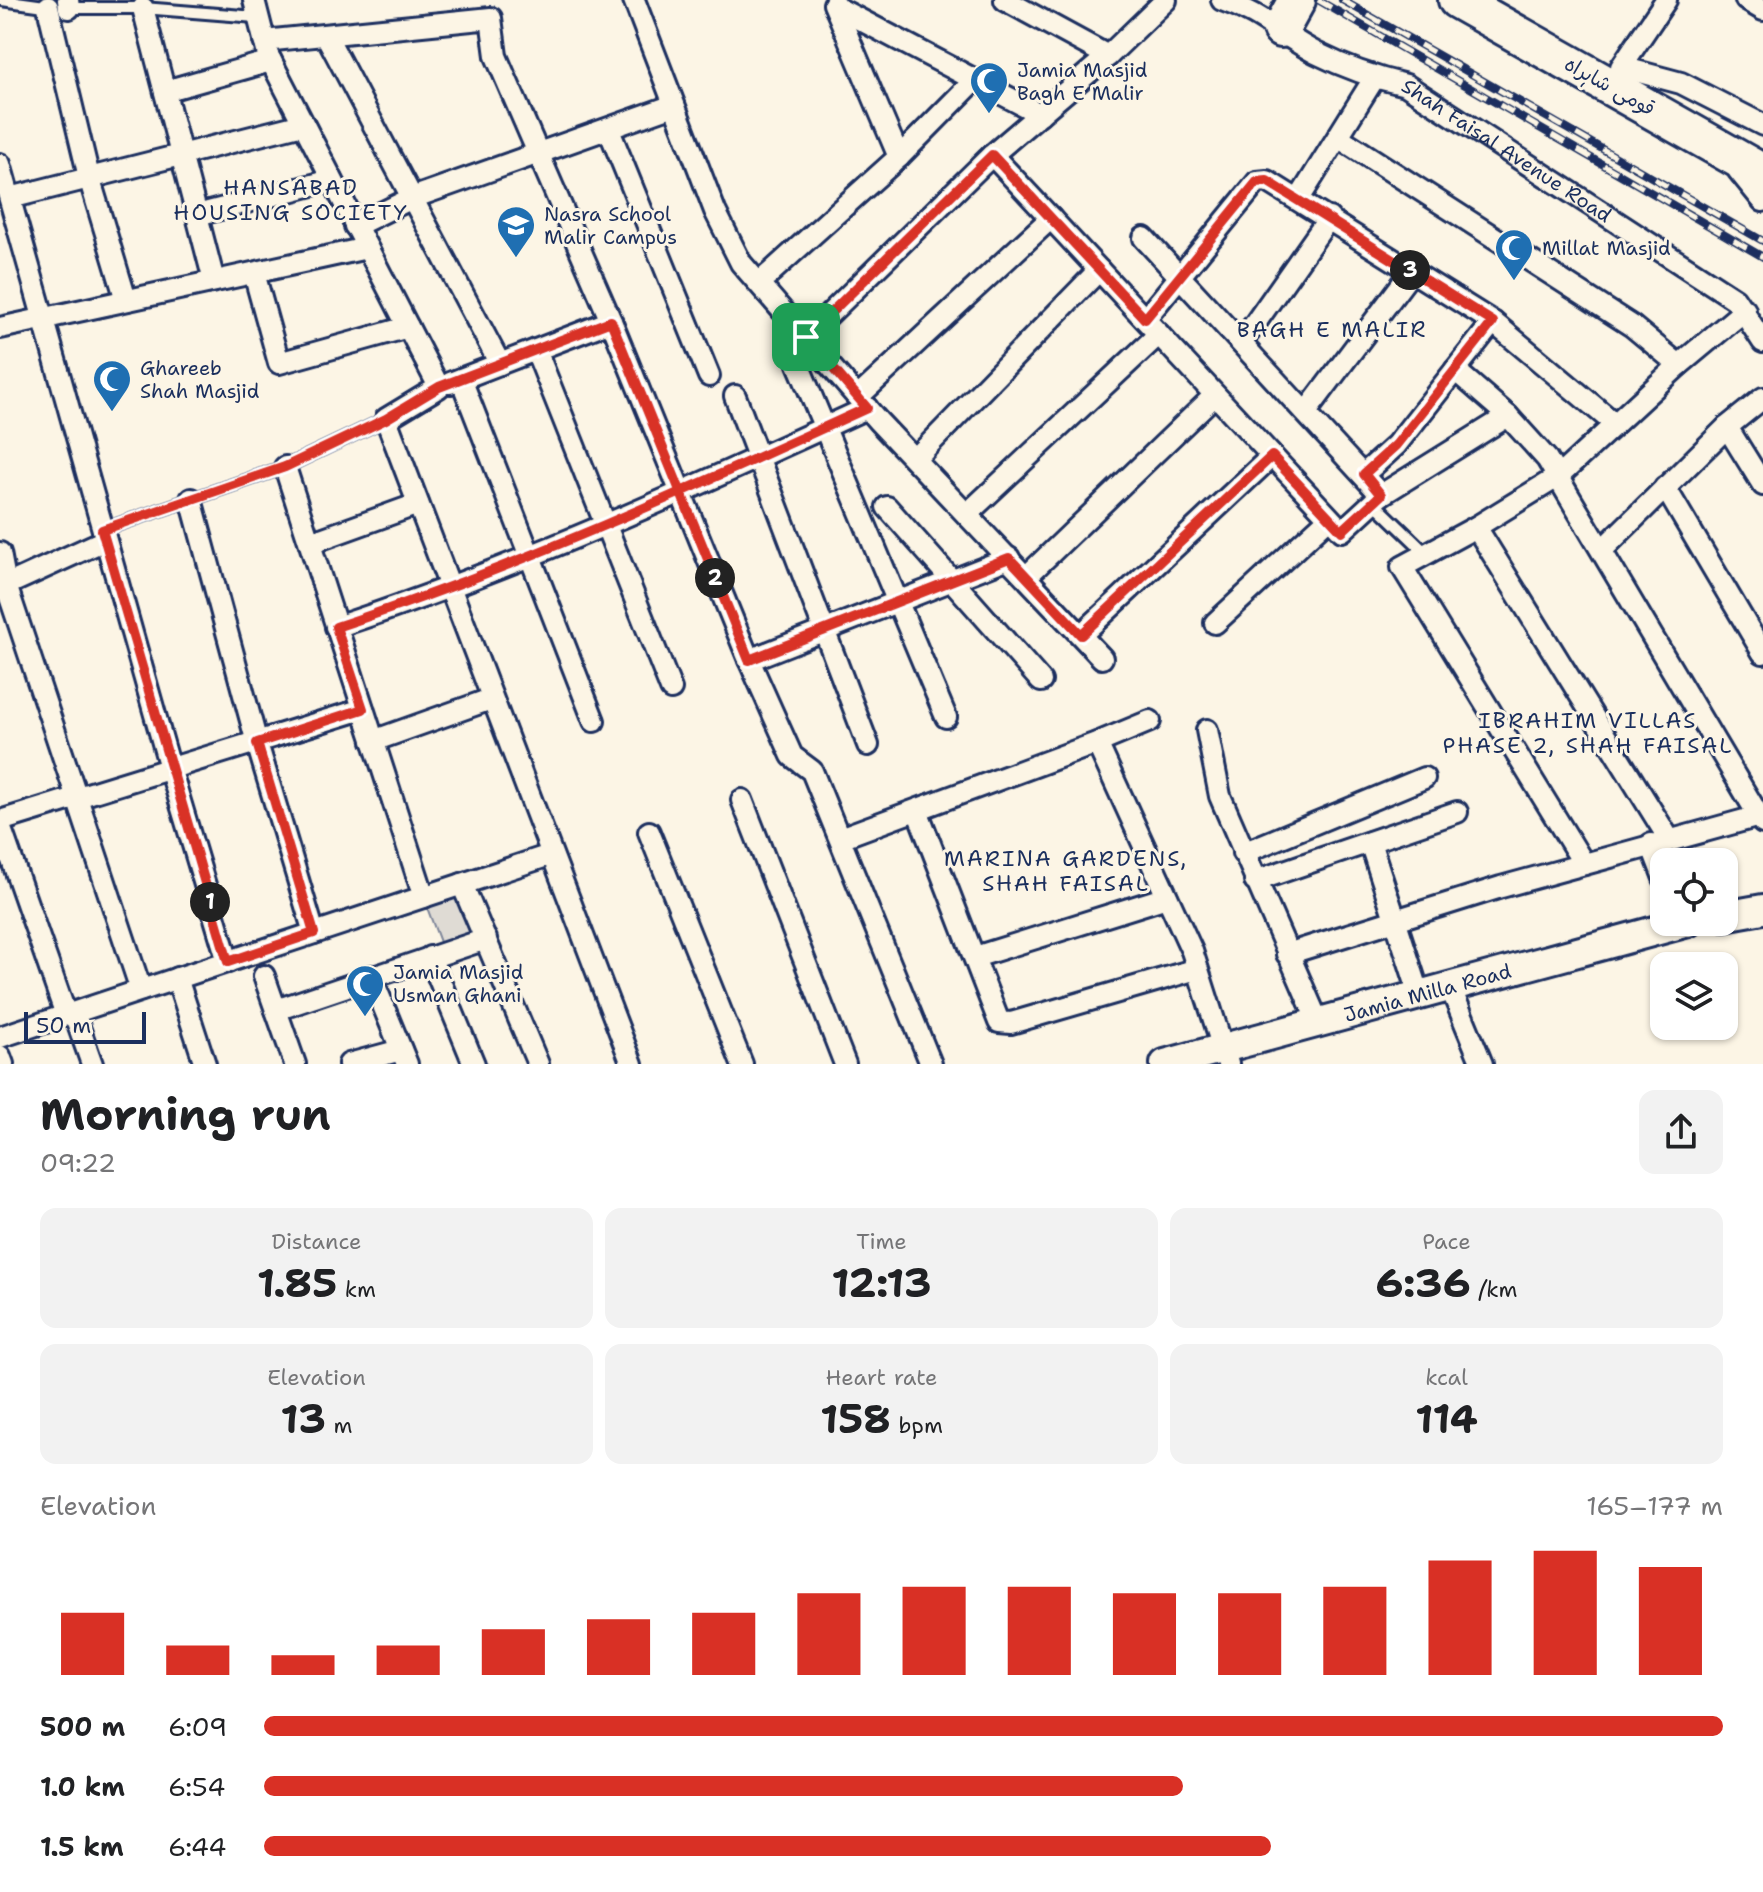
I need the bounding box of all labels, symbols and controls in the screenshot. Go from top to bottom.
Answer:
street label: قومی شاہراہ [1559,50,1660,123]
place label: Jamia Masjid Bagh E Malir [1017,57,1148,106]
mosque icon: Jamia Masjid Bagh E Malir [968,60,1010,115]
street label: Shah Faisal Avenue Road [1397,73,1617,228]
district label: HANSABAD HOUSING SOCIETY [173,173,409,227]
place label: Nasra School Malir Campus [544,201,677,250]
school or university icon: Nasra School Malir Campus [495,204,537,259]
mosque icon: Millat Masjid [1493,227,1535,282]
place label: Millat Masjid [1542,235,1671,261]
pin: 3 [1390,250,1430,290]
text: 3 [1402,255,1418,284]
pin [772,303,840,371]
icon: arrive [784,315,828,359]
district label: BAGH E MALIR [1237,315,1427,344]
place label: Ghareeb Shah Masjid [140,355,260,404]
mosque icon: Ghareeb Shah Masjid [91,358,133,413]
pin: 2 [695,558,735,598]
text: 2 [707,563,723,592]
district label: IBRAHIM VILLAS PHASE 2, SHAH FAISAL [1443,706,1733,760]
district label: MARINA GARDENS, SHAH FAISAL [944,844,1188,898]
map controls [1650,848,1738,1040]
button: locate [1650,848,1738,936]
pin: 1 [190,882,230,922]
text: 1 [205,887,215,916]
button: layers [1650,952,1738,1040]
street label: Jamia Milla Road [1341,958,1514,1028]
place label: Jamia Masjid Usman Ghani [393,959,524,1008]
mosque icon: Jamia Masjid Usman Ghani [344,963,386,1018]
scale bar [24,1008,146,1044]
text: 50 m [36,1011,91,1040]
text: Morning run [40,1085,331,1144]
button: share [1639,1090,1723,1174]
text: 09:22 [40,1145,116,1180]
text: Distance [271,1227,362,1256]
text: Time [856,1227,907,1256]
text: Pace [1422,1227,1471,1256]
text: 1.85 [257,1256,337,1310]
text: 12:13 [831,1256,932,1310]
text: 6:36 [1376,1256,1471,1310]
text: km [337,1275,376,1304]
text: /km [1471,1275,1517,1304]
text: Elevation [267,1363,366,1392]
text: Heart rate [825,1363,938,1392]
text: kcal [1425,1363,1468,1392]
text: 13 [281,1392,326,1446]
text: 158 [820,1392,891,1446]
text: 114 [1415,1392,1478,1446]
text: m [326,1411,352,1440]
text: bpm [891,1411,943,1440]
text: Elevation [40,1488,156,1523]
text: 165–177 m [1586,1488,1723,1523]
text: 500 m [40,1709,125,1744]
text: 6:09 [168,1709,227,1744]
text: 1.0 km [40,1769,125,1804]
text: 6:54 [168,1769,225,1804]
text: 1.5 km [40,1829,124,1864]
text: 6:44 [168,1829,227,1864]

